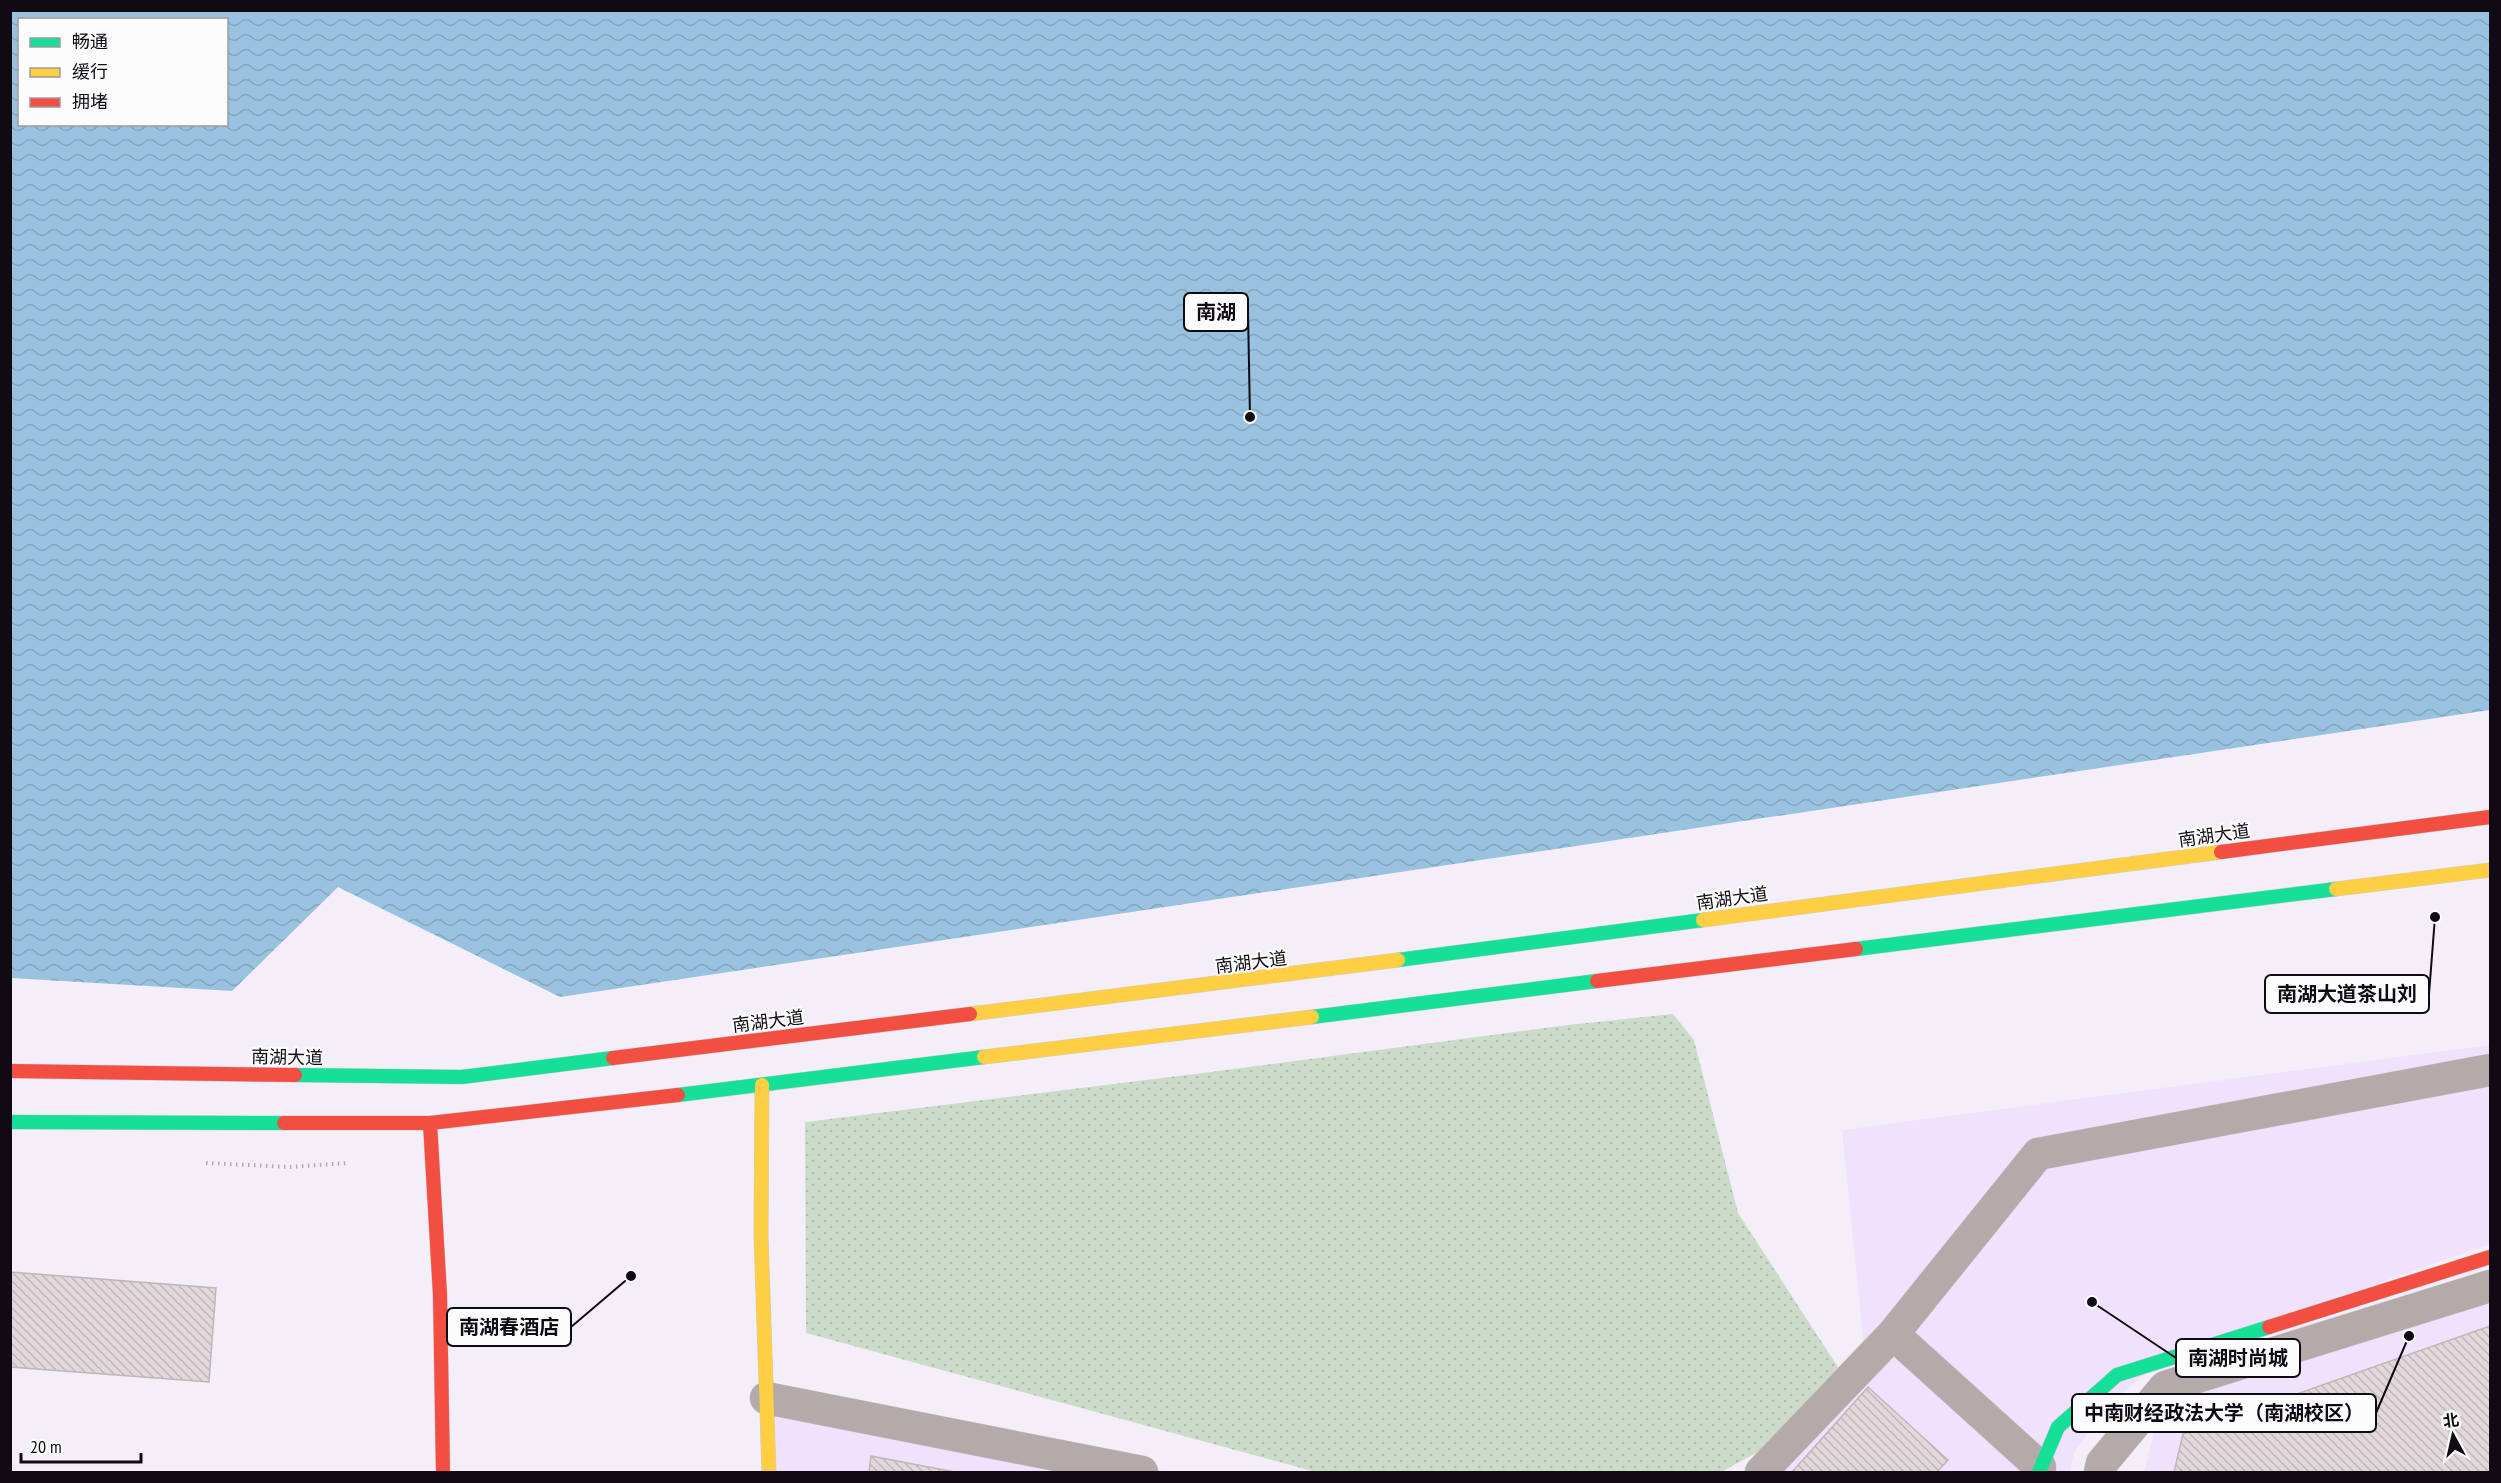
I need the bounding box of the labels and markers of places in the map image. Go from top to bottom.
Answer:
callout: 南湖 [1184,293,1248,331]
callout: 南湖大道茶山刘 [2265,975,2429,1013]
callout: 南湖春酒店 [447,1308,571,1346]
callout: 南湖时尚城 [2176,1339,2300,1377]
callout: 中南财经政法大学（南湖校区） [2072,1394,2376,1432]

